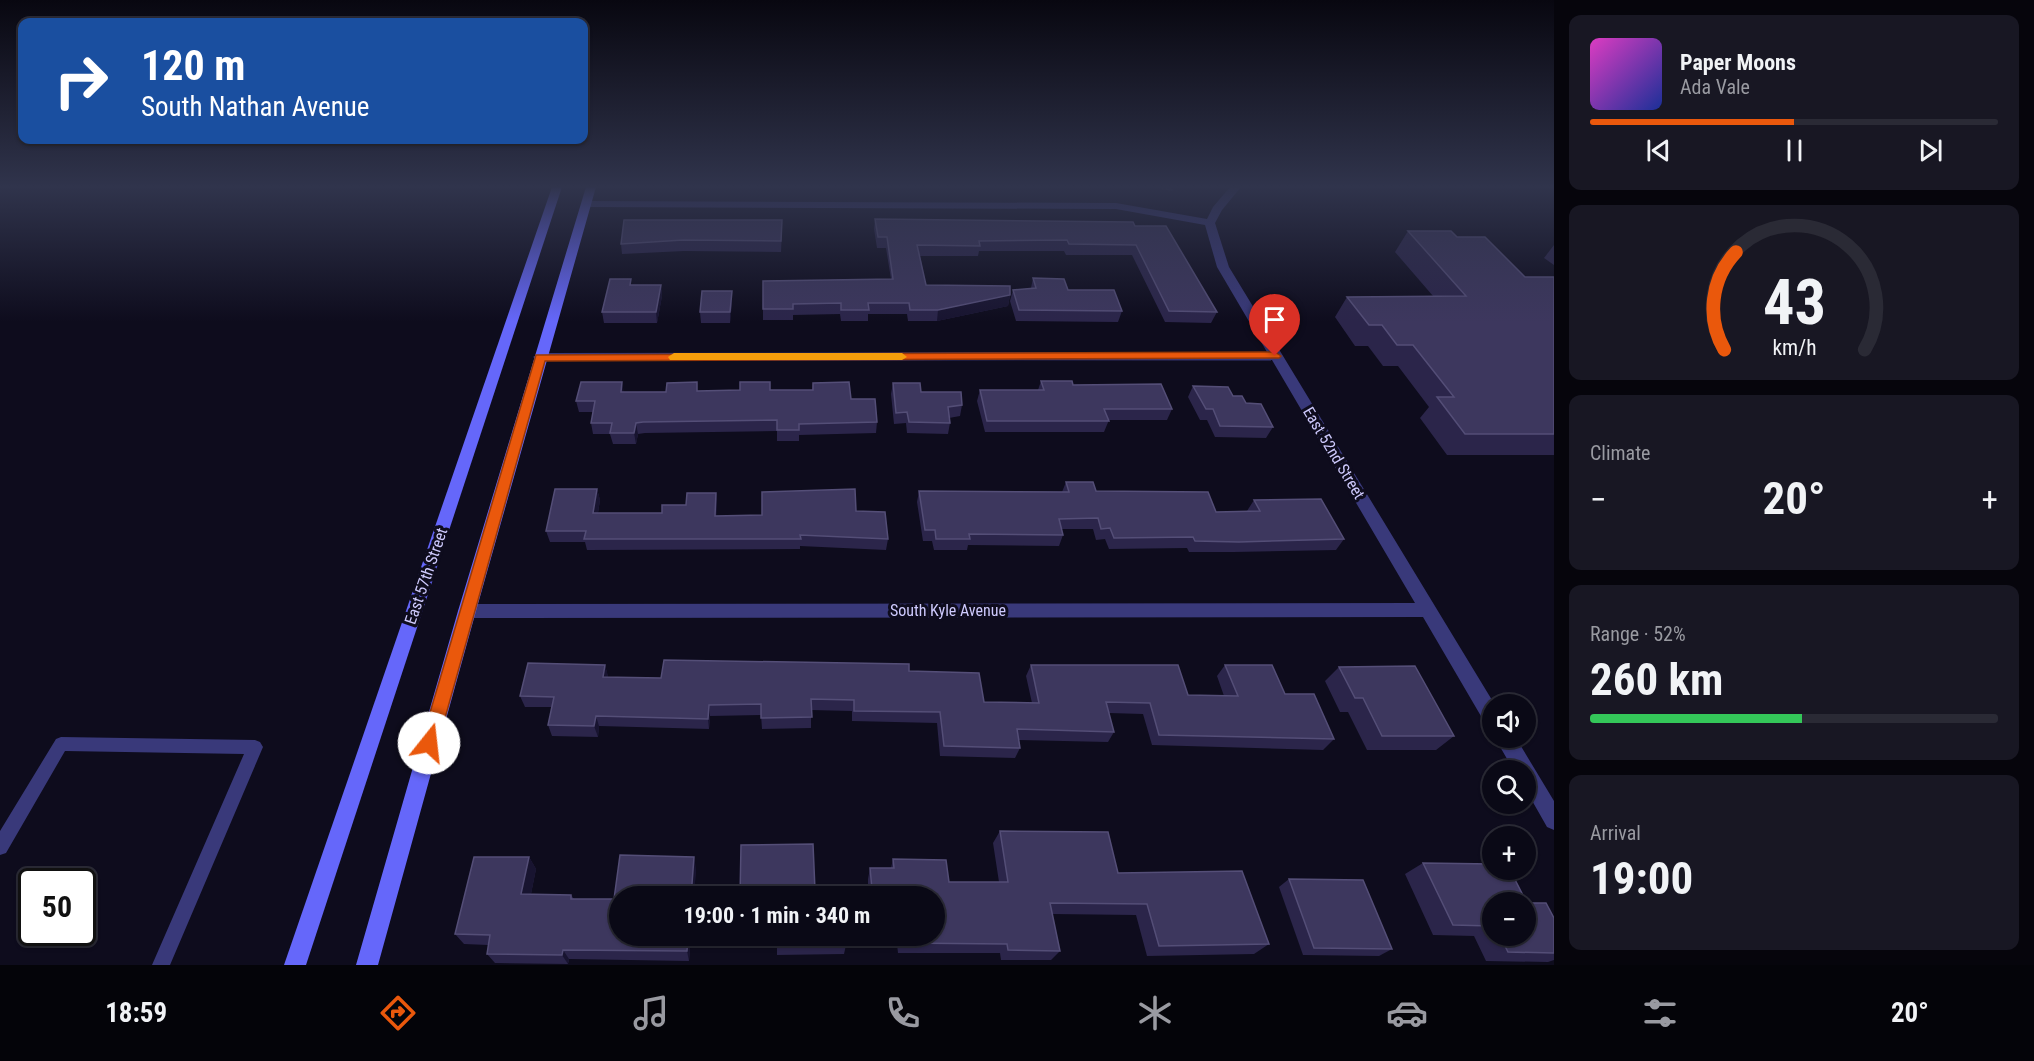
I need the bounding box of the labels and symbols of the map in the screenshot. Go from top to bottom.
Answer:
pin [1249,294,1300,356]
street label: East 52nd Street [1299,404,1369,503]
street label: East 57th Street [401,525,451,627]
street label: South Kyle Avenue [890,601,1006,620]
position arrow [397,711,461,775]
speed limit sign: 50 [18,868,96,946]

